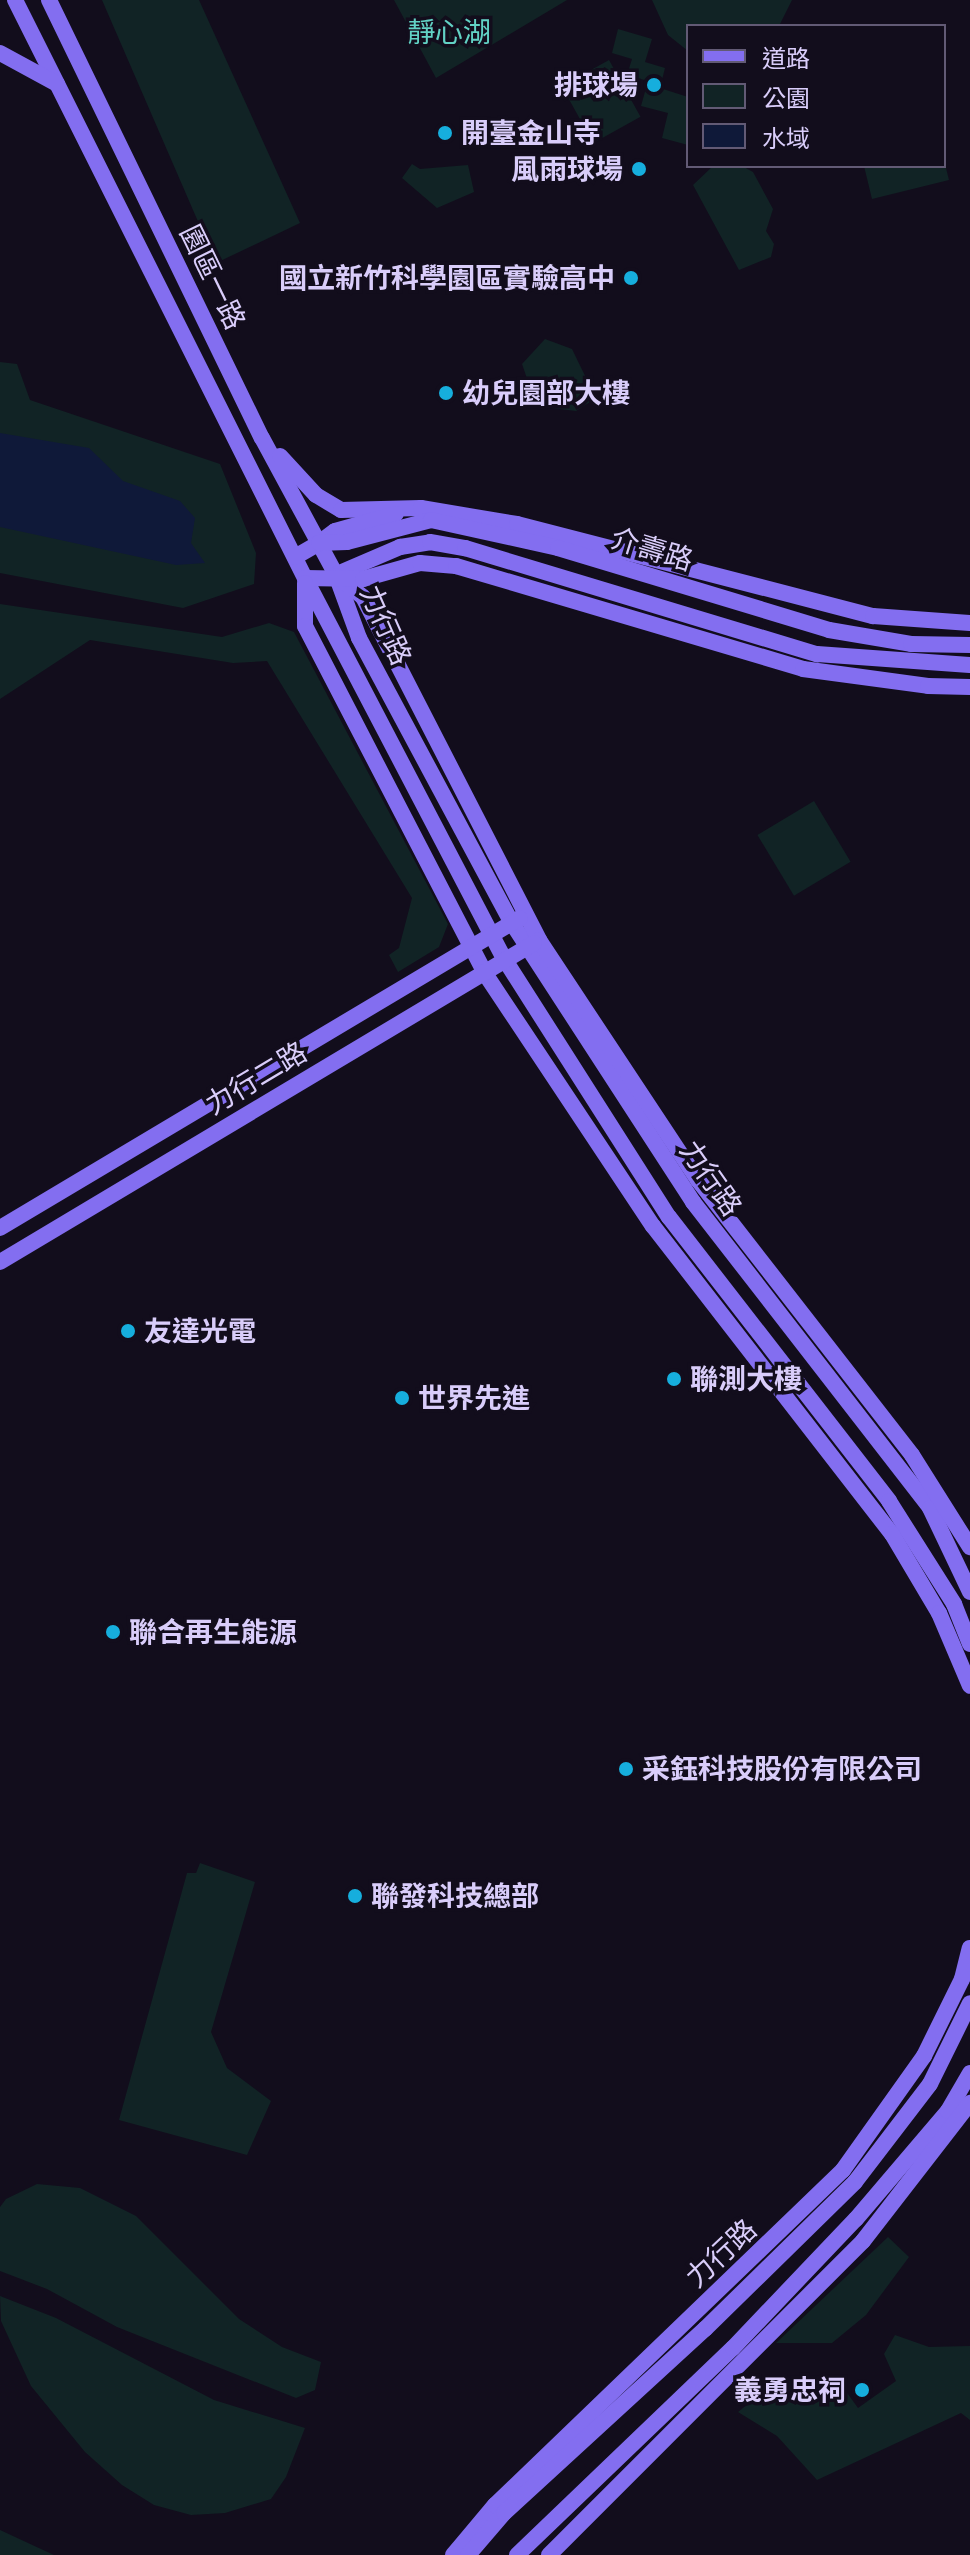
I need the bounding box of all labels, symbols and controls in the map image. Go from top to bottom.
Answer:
park label: 靜心湖 [407,15,491,49]
legend [686,24,946,168]
text: 道路 [762,42,810,74]
place label: 排球場 [554,68,638,102]
marker: 排球場 [645,76,663,94]
text: 公園 [762,82,810,114]
place label: 開臺金山寺 [461,116,601,150]
text: 水域 [762,122,810,154]
marker: 開臺金山寺 [436,124,454,142]
place label: 風雨球場 [511,152,623,186]
marker: 風雨球場 [630,160,648,178]
street label: 園區一路 [173,219,253,335]
place label: 國立新竹科學園區實驗高中 [279,261,615,295]
marker: 國立新竹科學園區實驗高中 [622,269,640,287]
place label: 幼兒園部大樓 [462,376,630,410]
marker: 幼兒園部大樓 [437,384,455,402]
street label: 介壽路 [607,521,697,577]
street label: 力行路 [354,580,418,670]
street label: 力行二路 [199,1035,313,1121]
street label: 力行路 [673,1134,749,1222]
place label: 友達光電 [144,1314,256,1348]
marker: 友達光電 [119,1322,137,1340]
place label: 聯測大樓 [690,1362,802,1396]
marker: 聯測大樓 [665,1370,683,1388]
place label: 世界先進 [418,1381,530,1415]
marker: 世界先進 [393,1389,411,1407]
place label: 聯合再生能源 [129,1615,297,1649]
marker: 聯合再生能源 [104,1623,122,1641]
place label: 采鈺科技股份有限公司 [642,1752,922,1786]
marker: 采鈺科技股份有限公司 [617,1760,635,1778]
place label: 聯發科技總部 [371,1879,539,1913]
marker: 聯發科技總部 [346,1887,364,1905]
street label: 力行路 [679,2212,763,2294]
place label: 義勇忠祠 [734,2373,846,2407]
marker: 義勇忠祠 [853,2381,871,2399]

